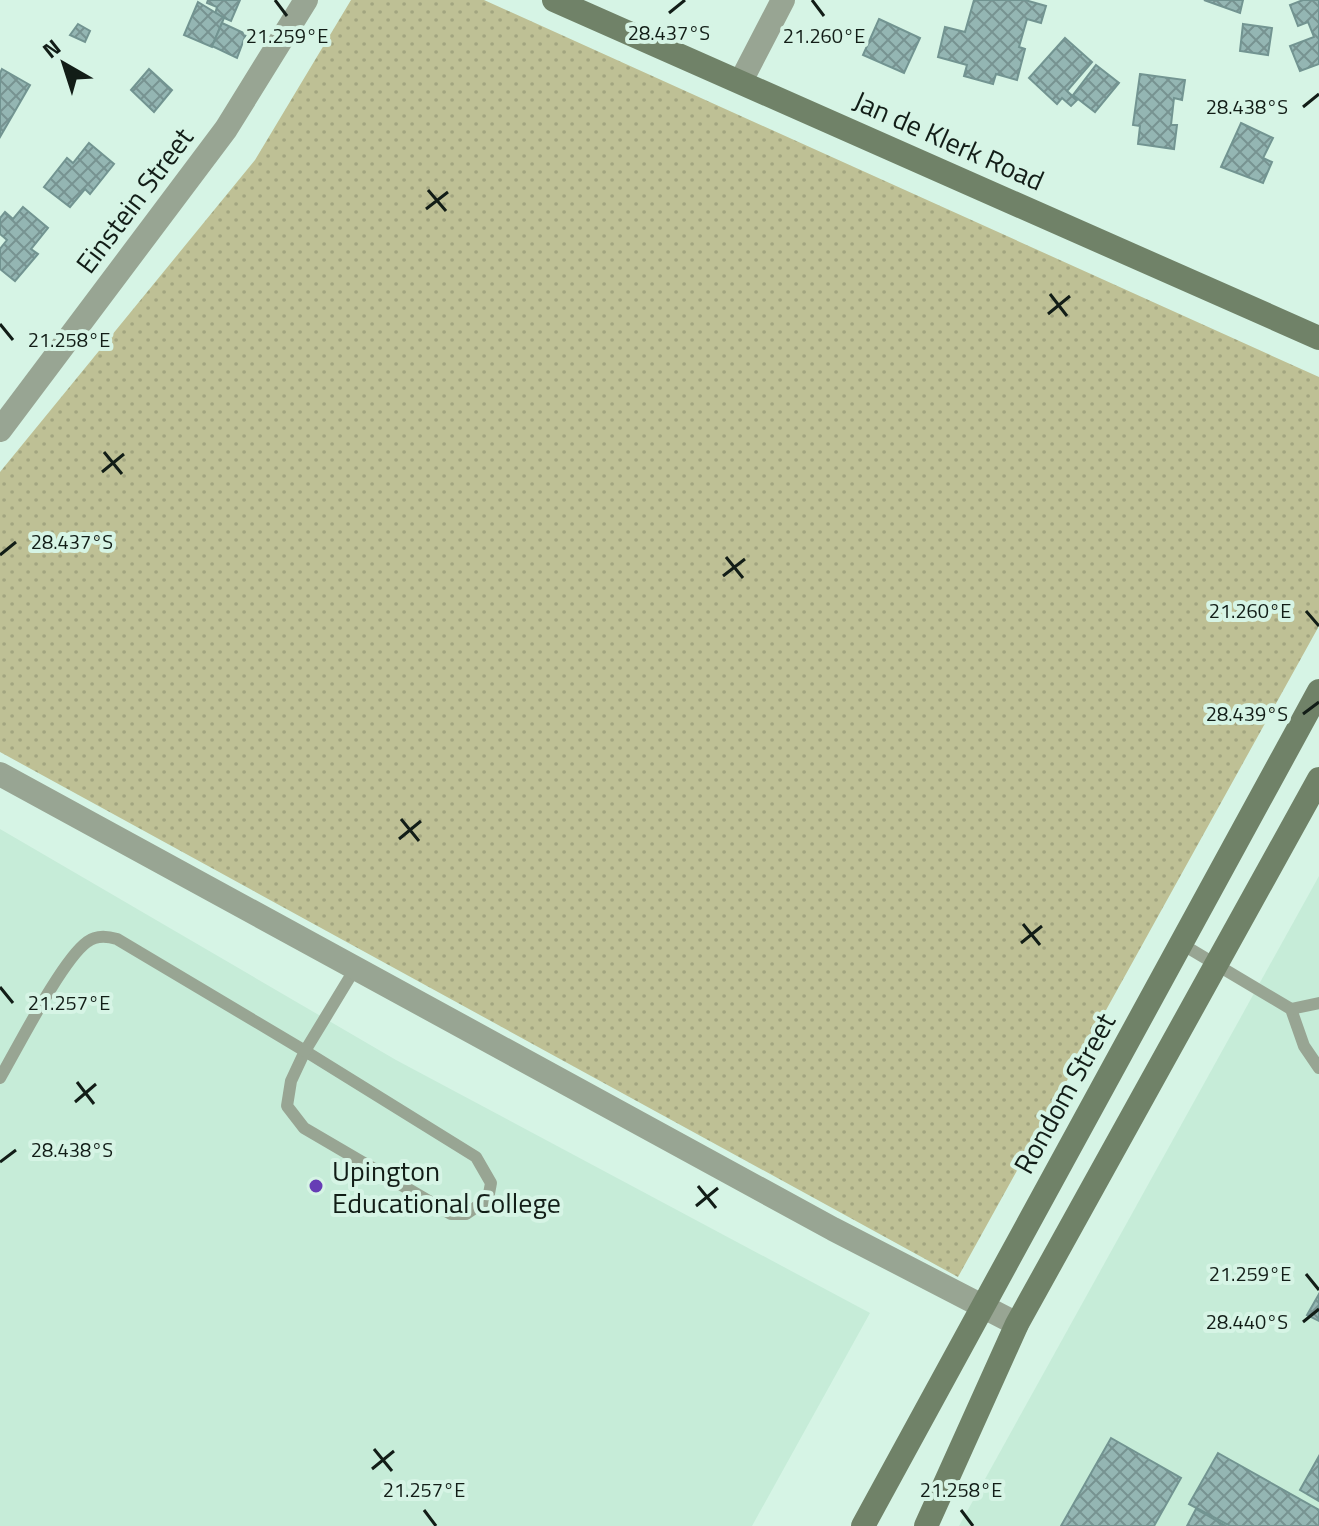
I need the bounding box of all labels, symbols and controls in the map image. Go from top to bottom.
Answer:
text: 28.437°S [628,17,710,48]
text: 21.259°E [246,20,328,51]
text: 21.260°E [783,20,865,51]
north arrow [24,24,104,104]
text: N [35,30,68,66]
street label: Jan de Klerk Road [847,79,1051,201]
text: 28.438°S [1206,91,1288,122]
street label: Einstein Street [65,118,203,282]
text: 21.258°E [28,324,110,355]
text: 28.437°S [31,526,113,557]
text: 21.260°E [1209,595,1291,626]
text: 28.439°S [1206,698,1288,729]
text: 21.257°E [28,987,110,1018]
street label: Rondom Street [1002,1005,1126,1181]
text: 28.438°S [31,1134,113,1165]
place label: Upington Educational College [332,1149,561,1224]
marker: Upington Educational College [307,1177,325,1195]
text: 21.259°E [1209,1258,1291,1289]
text: 28.440°S [1206,1306,1288,1337]
text: 21.257°E [383,1474,465,1505]
text: 21.258°E [920,1474,1002,1505]

